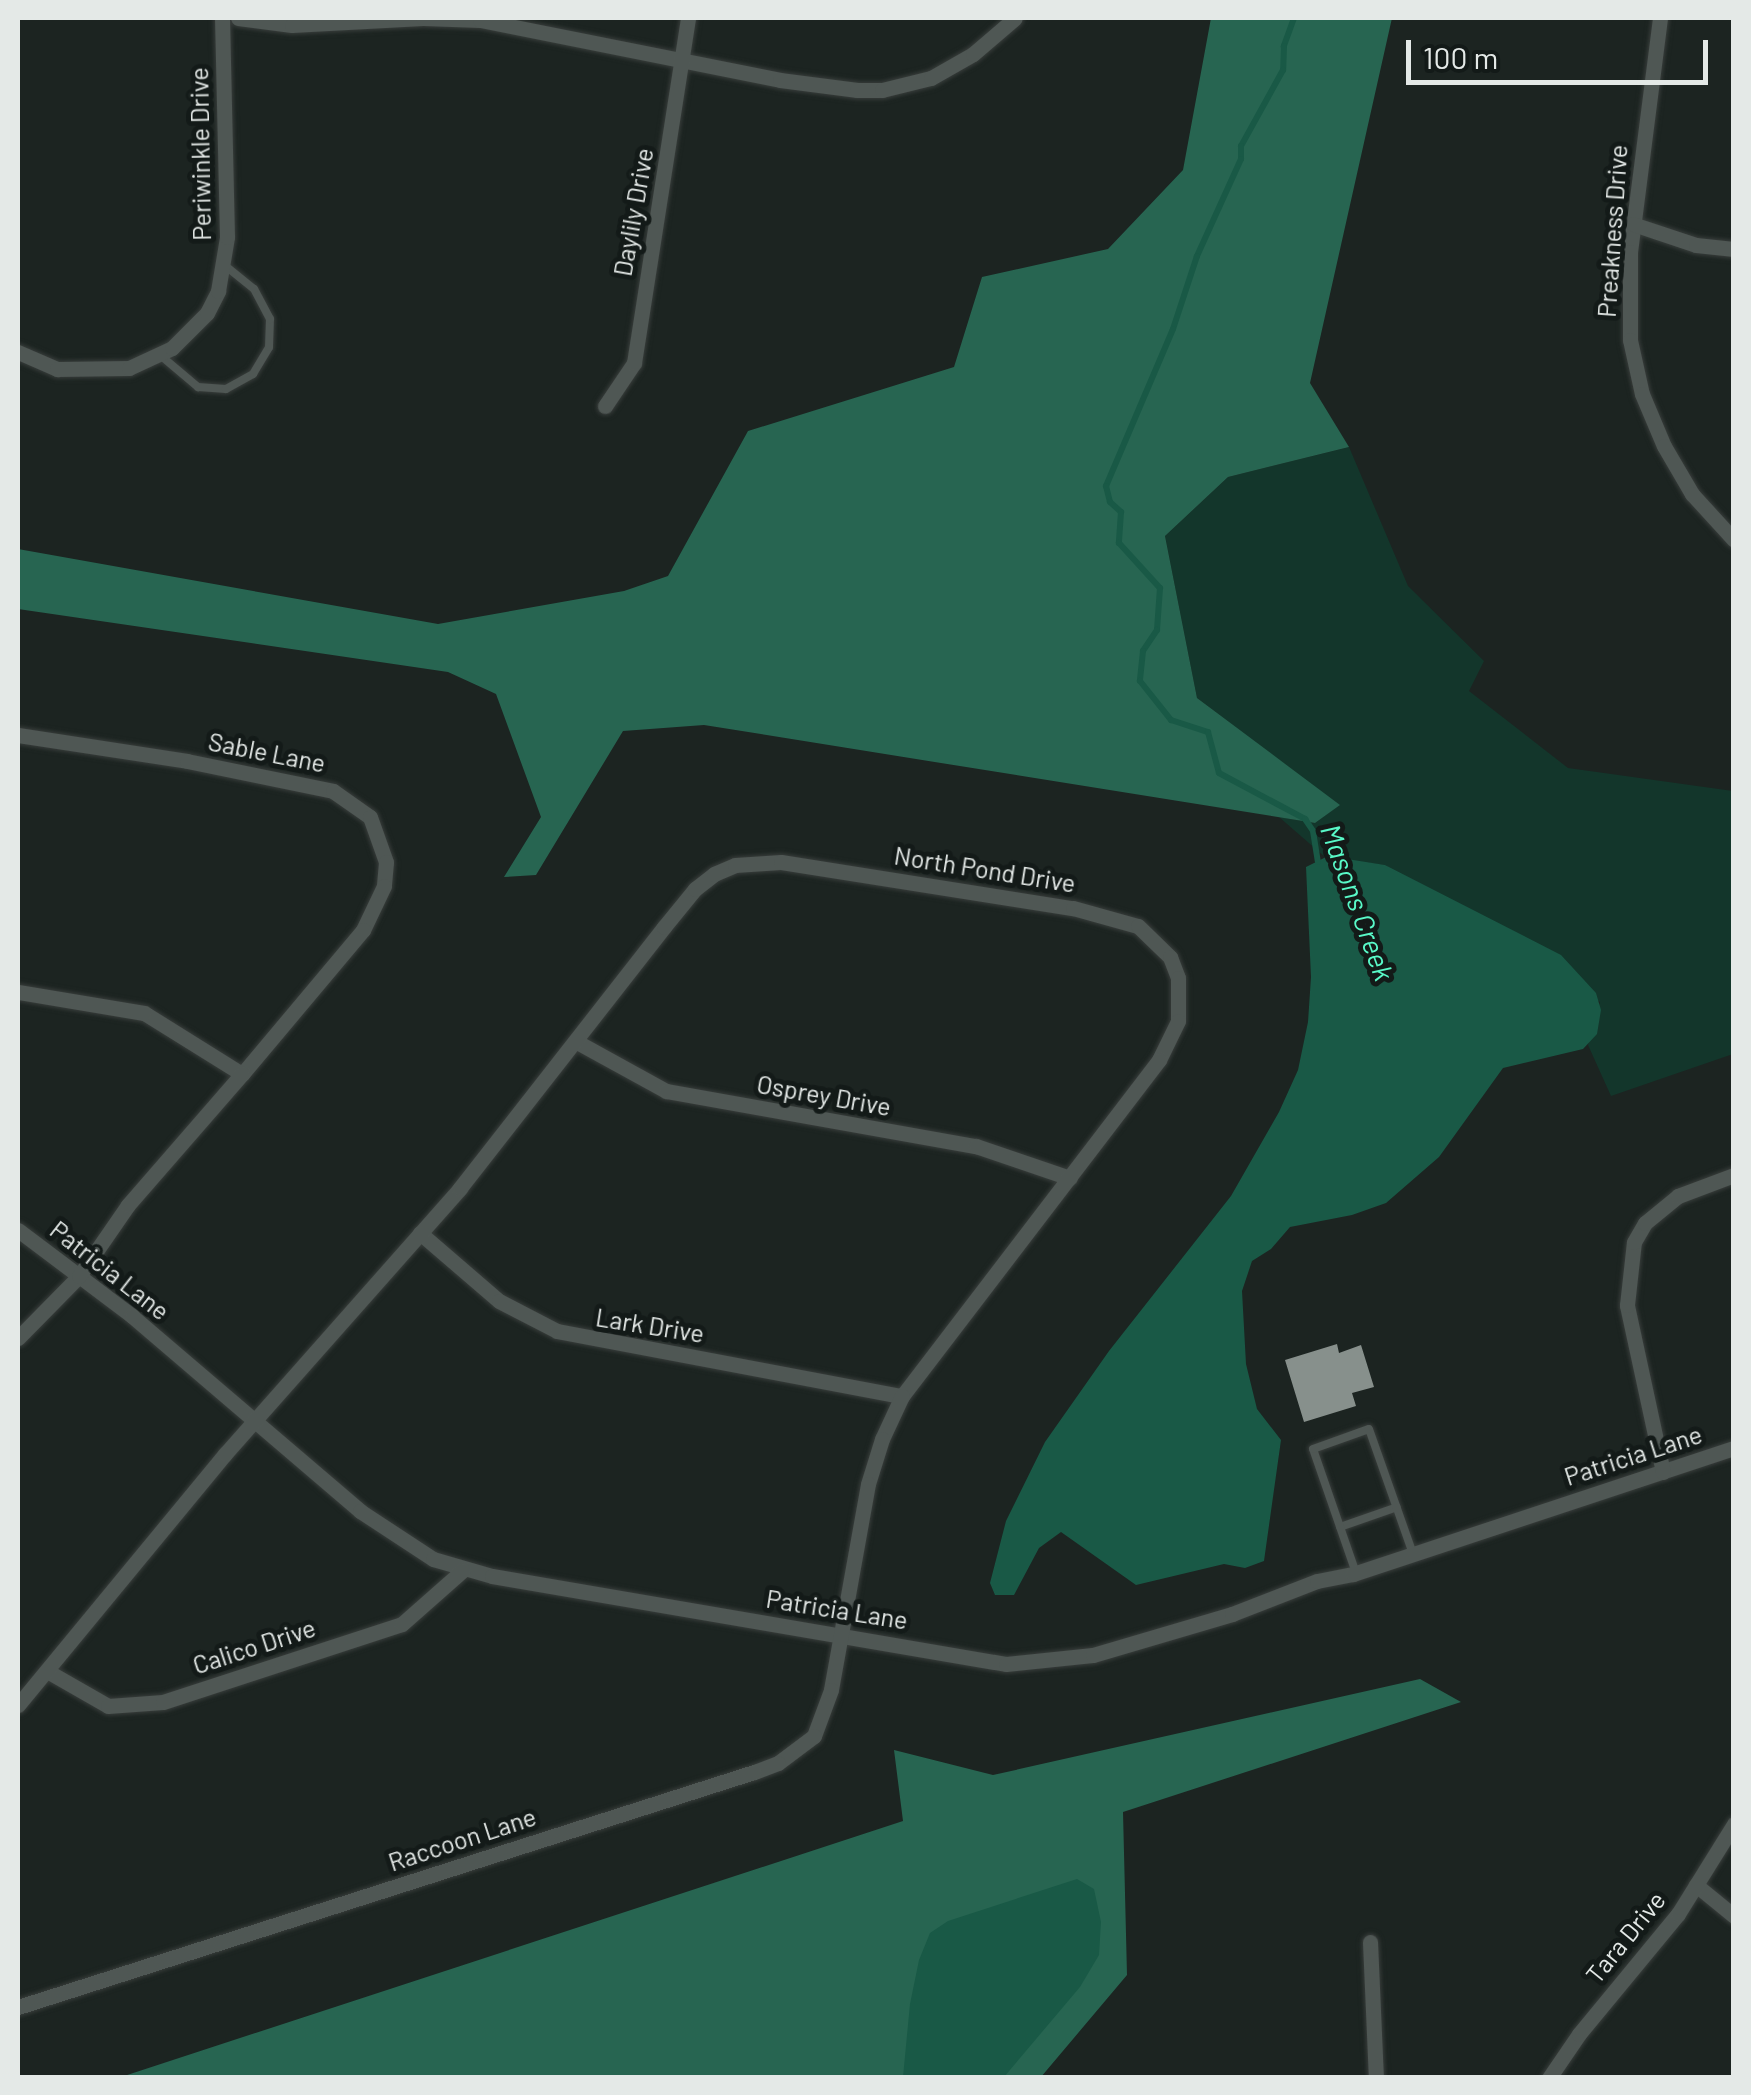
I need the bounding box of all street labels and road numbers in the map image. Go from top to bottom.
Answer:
street label: Periwinkle Drive [183,67,217,241]
street label: Preakness Drive [1591,144,1633,318]
street label: Daylily Drive [607,146,659,278]
street label: Sable Lane [206,726,328,778]
street label: North Pond Drive [892,840,1078,898]
street label: Osprey Drive [755,1068,893,1122]
street label: Patricia Lane [45,1214,175,1326]
street label: Lark Drive [594,1302,706,1348]
street label: Patricia Lane [1560,1419,1706,1491]
street label: Patricia Lane [764,1583,910,1635]
street label: Calico Drive [189,1612,319,1680]
street label: Raccoon Lane [384,1801,540,1877]
street label: Tara Drive [1579,1885,1671,1989]

